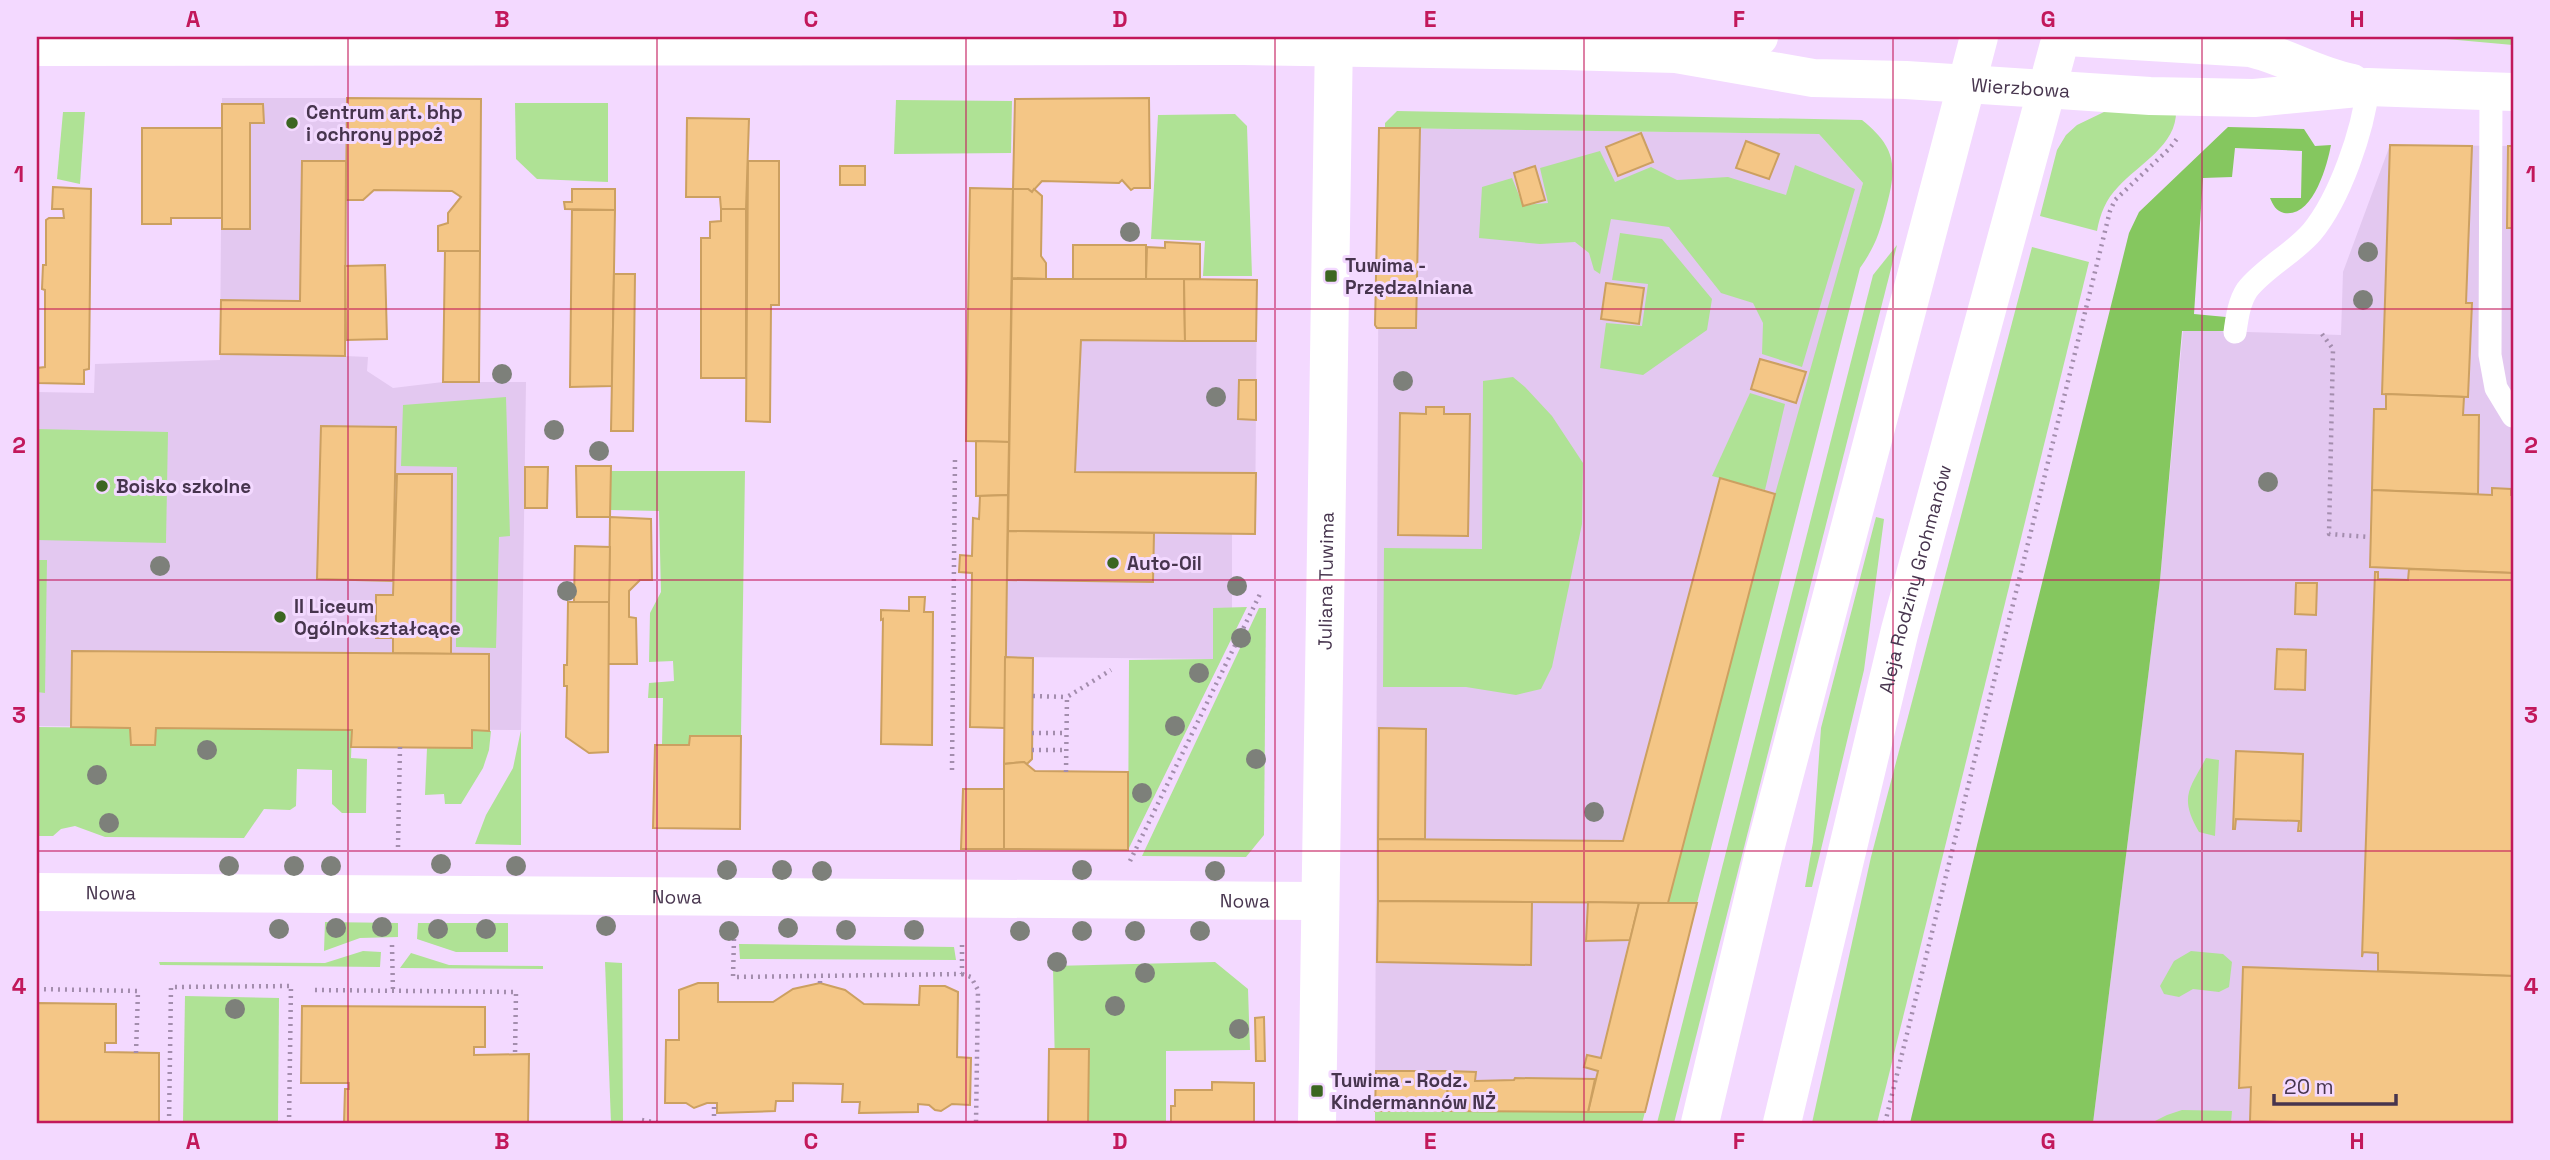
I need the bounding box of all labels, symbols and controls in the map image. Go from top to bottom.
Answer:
text: A [186,4,201,34]
text: B [494,4,510,34]
text: C [804,4,818,34]
text: D [1112,4,1128,34]
text: E [1424,4,1436,34]
text: F [1733,4,1745,34]
text: G [2040,4,2056,34]
text: H [2349,4,2365,34]
street label: Wierzbowa [1970,72,2071,104]
place label: Centrum art. bhp i ochrony ppoż [306,100,463,147]
marker: Centrum art. bhp i ochrony ppoż [284,115,300,131]
text: 1 [14,159,24,189]
text: 1 [2526,159,2536,189]
place label: Tuwima - Przędzalniana [1345,253,1473,300]
marker: Tuwima - Przędzalniana [1323,268,1339,284]
text: 2 [12,430,26,460]
text: 2 [2524,430,2538,460]
street label: Aleja Rodziny Grohmanów [1873,462,1957,696]
place label: Boisko szkolne [116,474,251,499]
marker: Boisko szkolne [94,478,110,494]
street label: Juliana Tuwima [1312,512,1340,650]
place label: Auto-Oil [1127,551,1202,576]
marker: Auto-Oil [1105,555,1121,571]
place label: II Liceum Ogólnokształcące [294,594,461,641]
marker: II Liceum Ogólnokształcące [272,609,288,625]
text: 3 [12,700,26,730]
text: 3 [2524,700,2538,730]
street label: Nowa [86,880,136,906]
street label: Nowa [652,884,702,910]
street label: Nowa [1220,888,1270,914]
text: 4 [12,971,27,1001]
text: 4 [2524,971,2539,1001]
scale bar [2274,1062,2396,1106]
place label: Tuwima - Rodz. Kindermannów NŻ [1331,1068,1496,1115]
text: 20 m [2284,1073,2334,1100]
marker: Tuwima - Rodz. Kindermannów NŻ [1309,1083,1325,1099]
text: A [186,1126,201,1156]
text: B [494,1126,510,1156]
text: C [804,1126,818,1156]
text: D [1112,1126,1128,1156]
text: E [1424,1126,1436,1156]
text: F [1733,1126,1745,1156]
text: G [2040,1126,2056,1156]
text: H [2349,1126,2365,1156]

